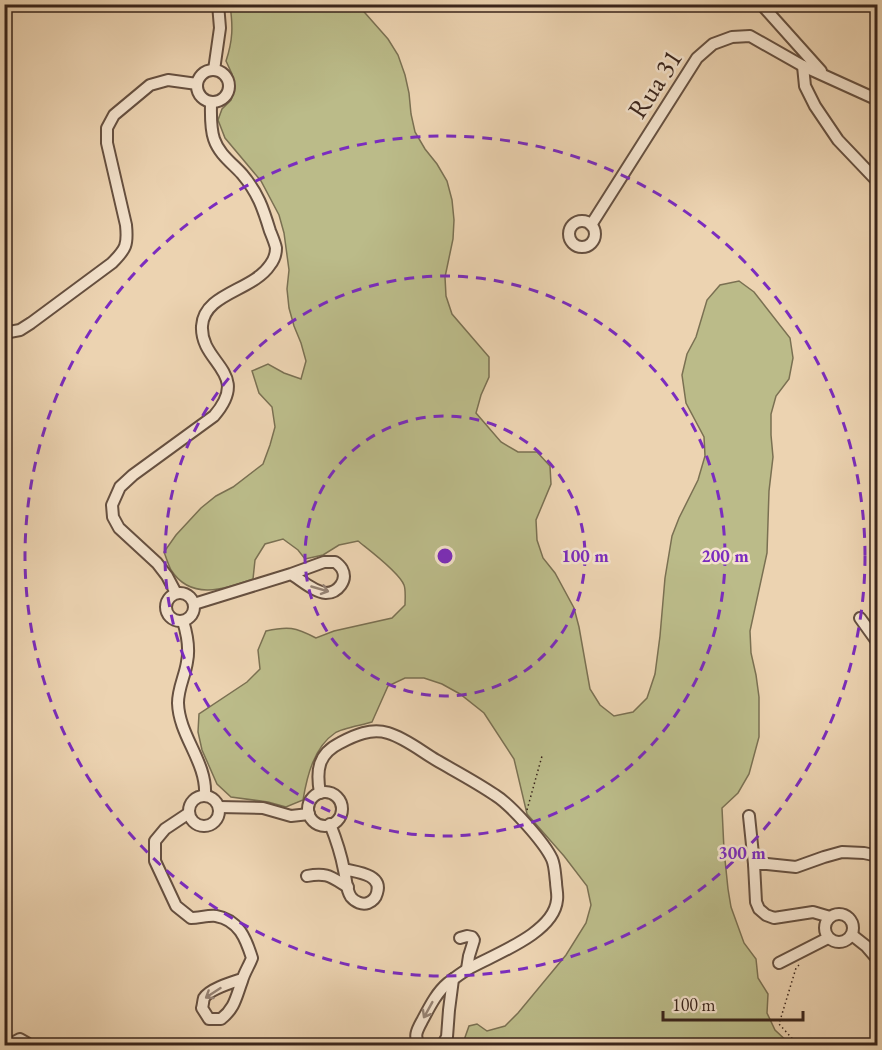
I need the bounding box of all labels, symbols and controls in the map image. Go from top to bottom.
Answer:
street label: Rua 31 [619,43,690,125]
text: 100 m [561,544,609,567]
text: 200 m [701,544,749,567]
centre of rings [435,546,455,566]
one-way arrow [310,584,329,595]
text: 300 m [718,841,766,864]
scale bar [663,984,802,1022]
one-way arrow [205,987,221,999]
text: 100 m [672,993,716,1016]
one-way arrow [422,1001,434,1018]

